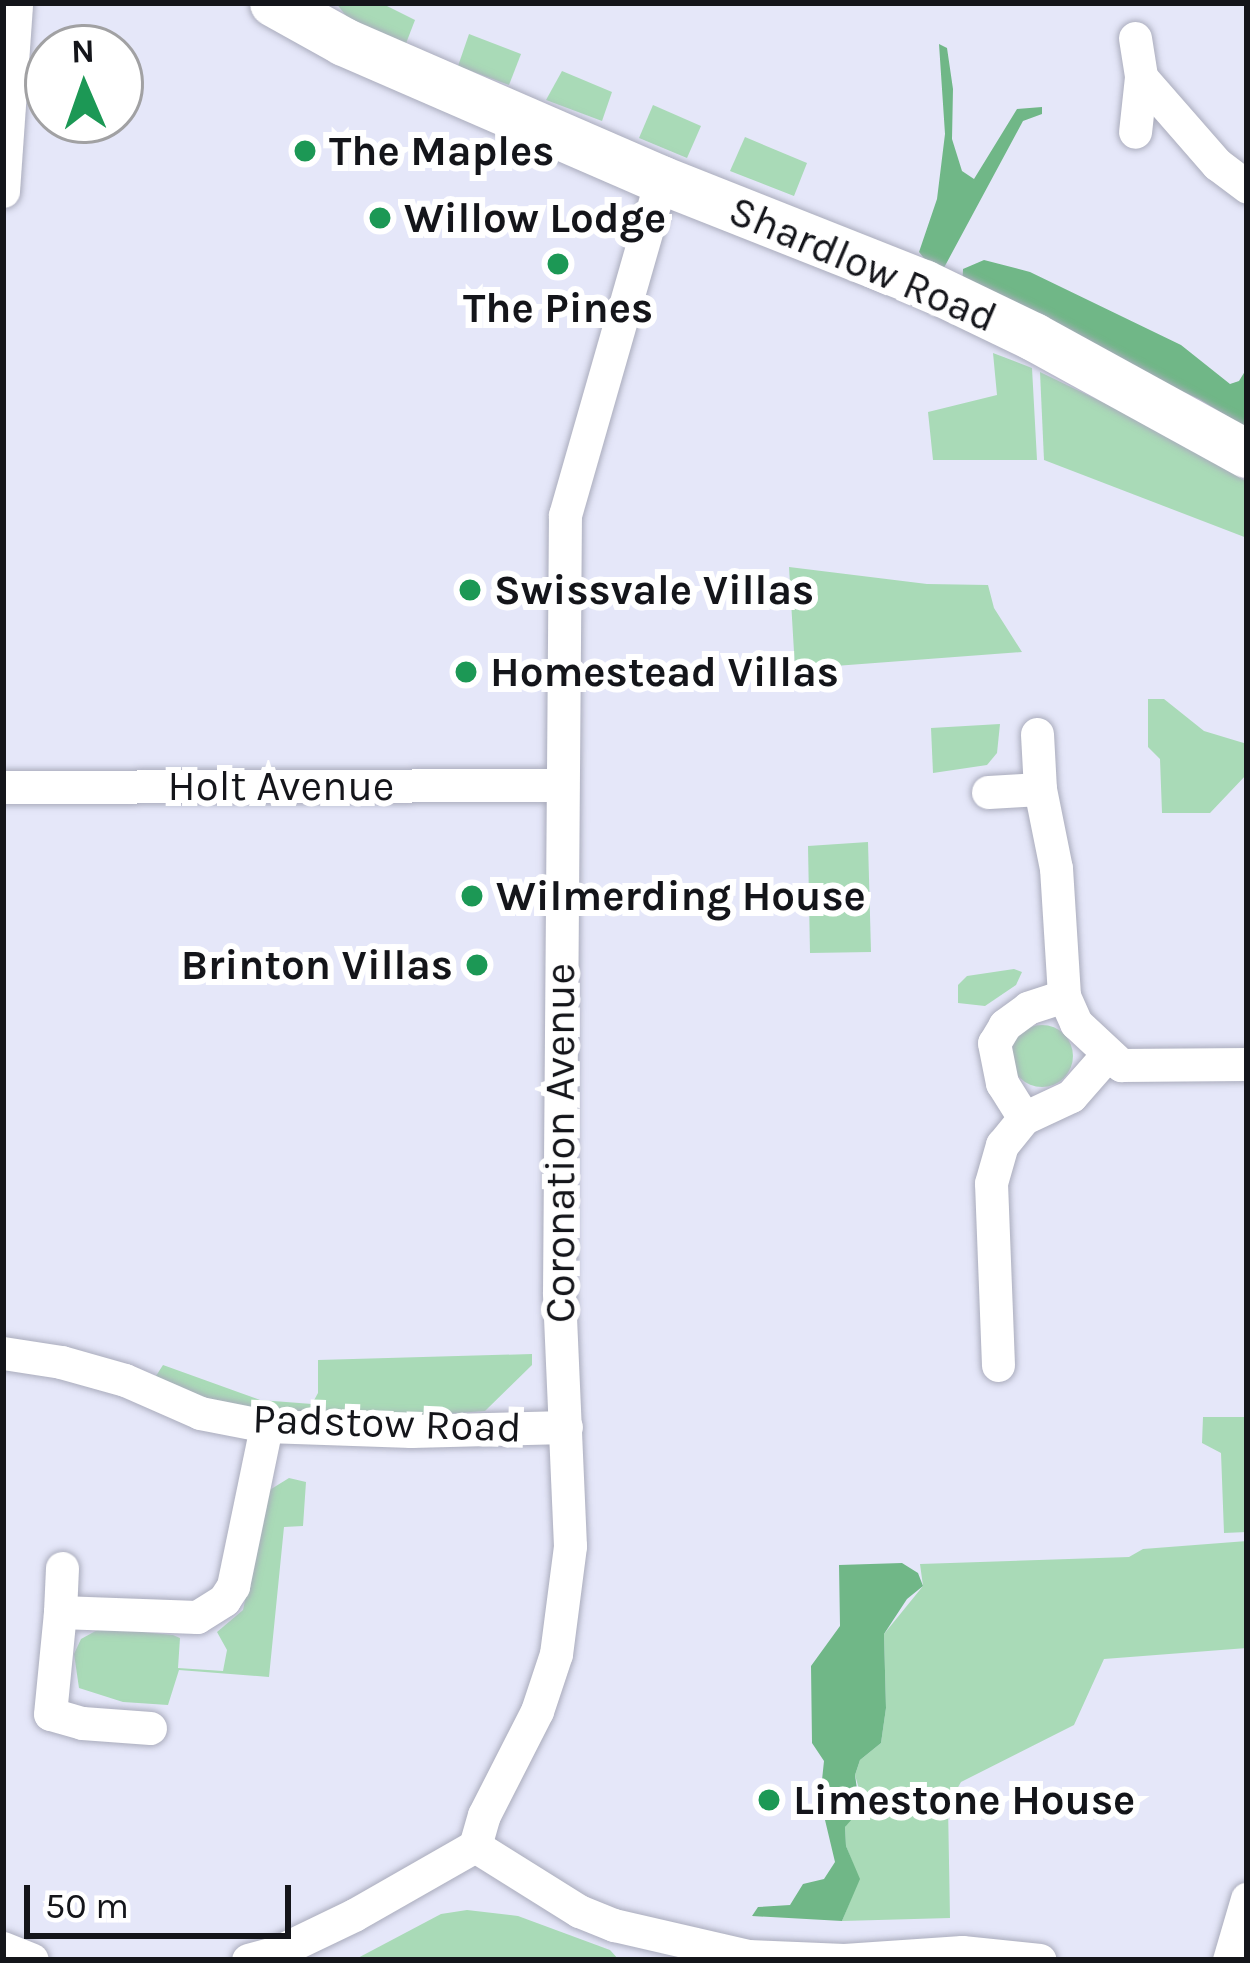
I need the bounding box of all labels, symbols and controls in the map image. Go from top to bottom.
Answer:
north arrow [24,24,144,144]
text: N [70,32,95,70]
place label: The Maples [329,126,554,176]
marker: The Maples [292,138,318,164]
street label: Shardlow Road [722,185,1004,343]
place label: Willow Lodge [404,193,666,243]
marker: Willow Lodge [367,205,393,231]
marker: The Pines [545,251,571,277]
place label: The Pines [463,283,653,333]
place label: Swissvale Villas [494,565,814,615]
marker: Swissvale Villas [457,577,483,603]
place label: Homestead Villas [490,647,839,697]
marker: Homestead Villas [453,659,479,685]
street label: Holt Avenue [168,761,394,811]
place label: Wilmerding House [496,871,866,921]
marker: Wilmerding House [459,883,485,909]
place label: Brinton Villas [181,940,453,990]
marker: Brinton Villas [464,952,490,978]
street label: Coronation Avenue [535,963,585,1323]
street label: Padstow Road [252,1393,522,1453]
place label: Limestone House [793,1775,1135,1825]
marker: Limestone House [756,1787,782,1813]
scale bar [30,1861,297,1935]
text: 50 m [45,1885,129,1927]

